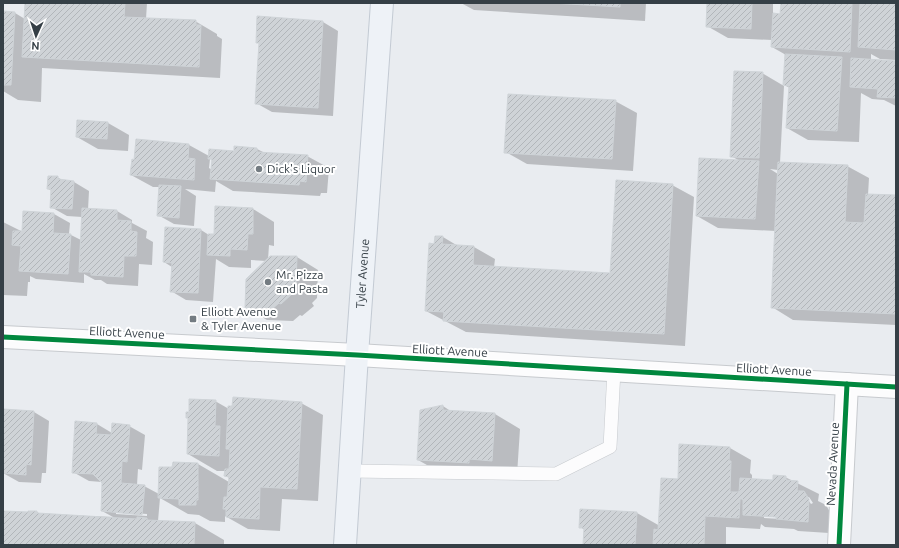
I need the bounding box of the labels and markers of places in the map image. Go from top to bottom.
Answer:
place label: Dick's Liquor [267,162,336,175]
marker: Dick's Liquor [254,164,264,174]
place label: Mr. Pizza and Pasta [276,268,328,295]
marker: Mr. Pizza and Pasta [263,277,273,287]
place label: Elliott Avenue & Tyler Avenue [201,305,281,332]
marker: Elliott Avenue & Tyler Avenue [188,314,198,324]

